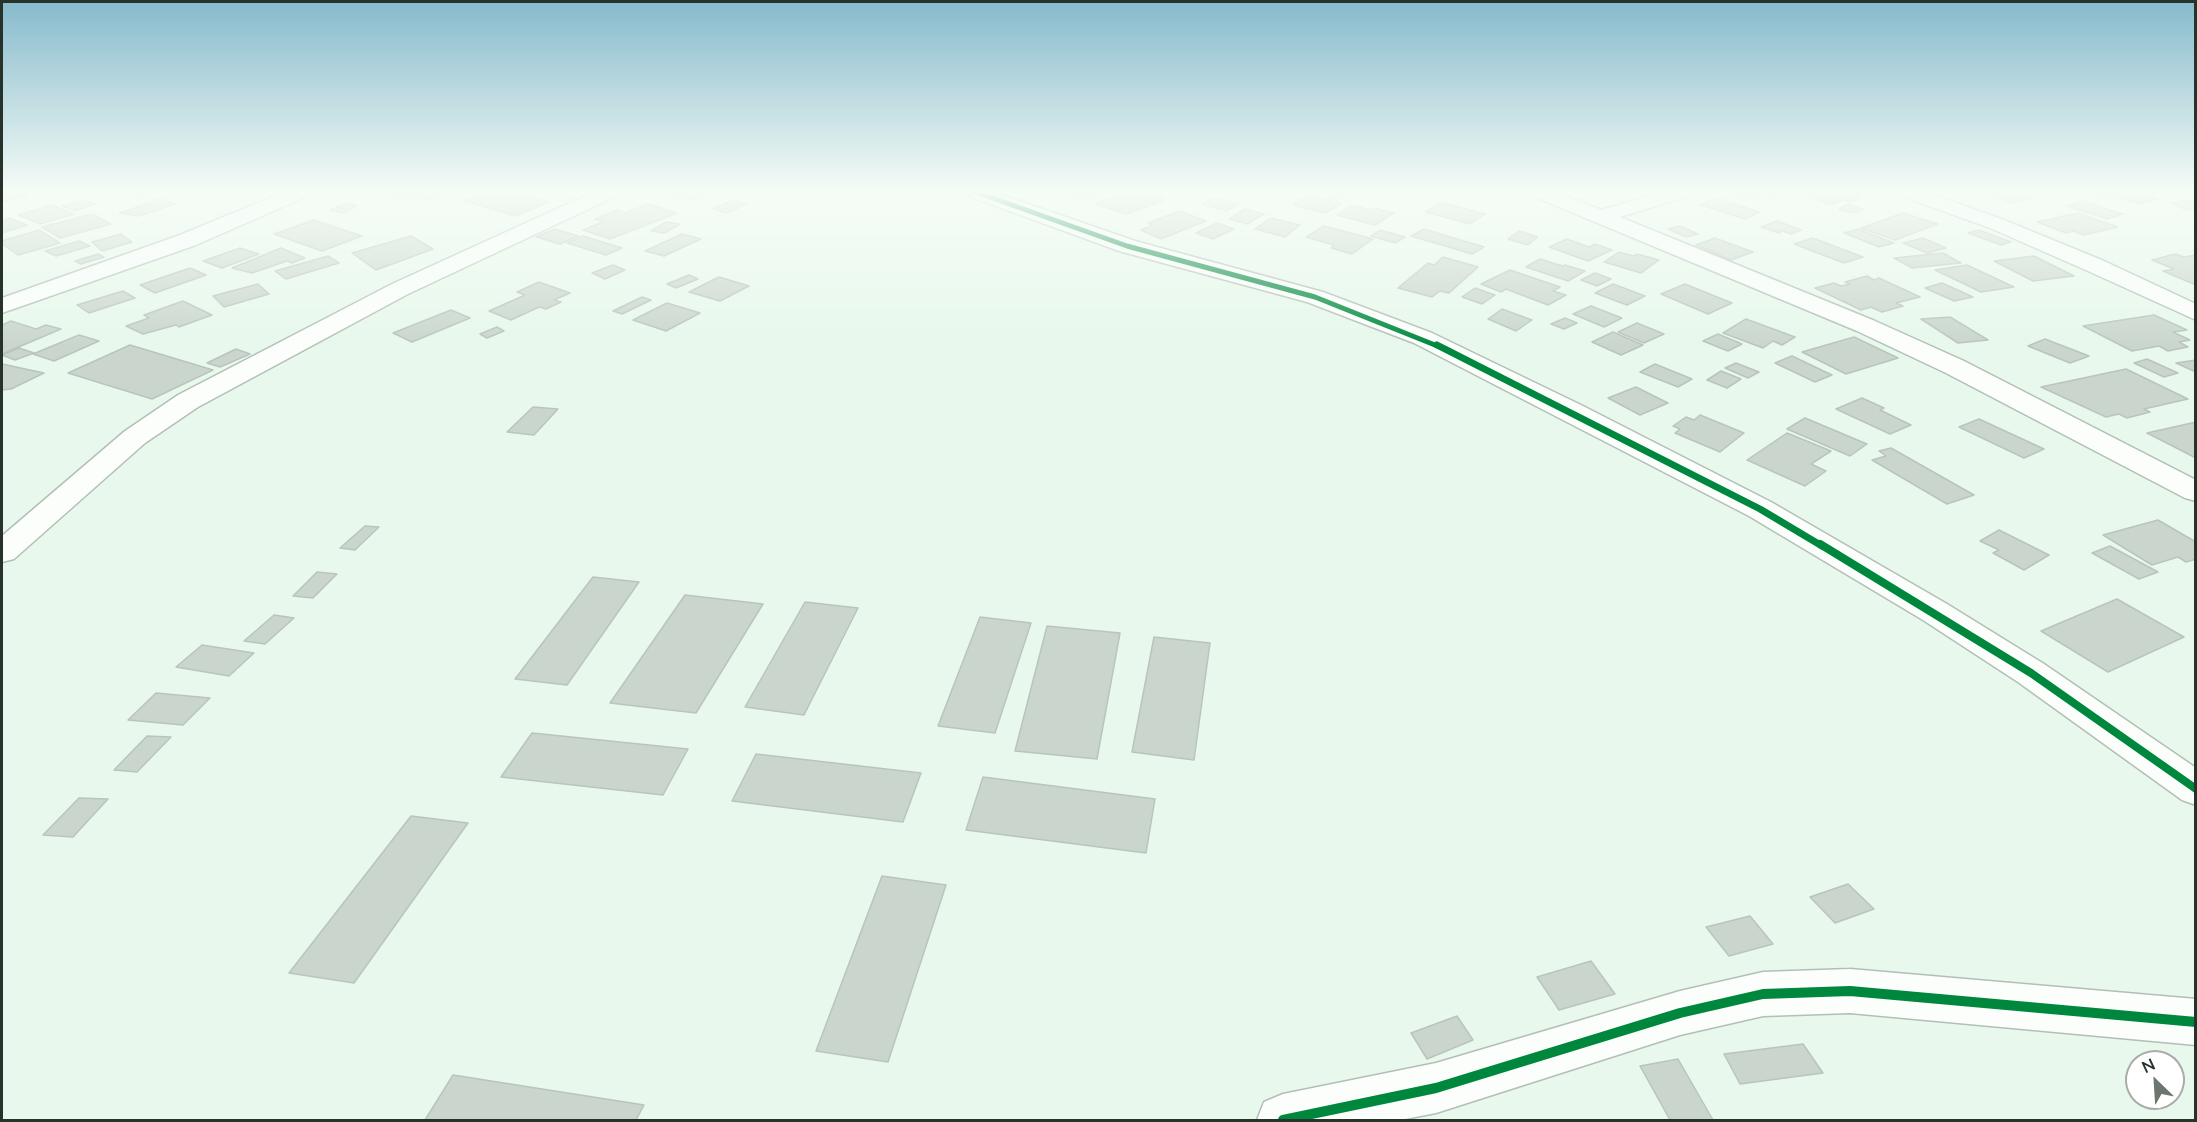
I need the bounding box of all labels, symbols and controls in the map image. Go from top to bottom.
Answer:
north arrow [2125,1050,2185,1110]
text: N [2138,1054,2158,1076]

